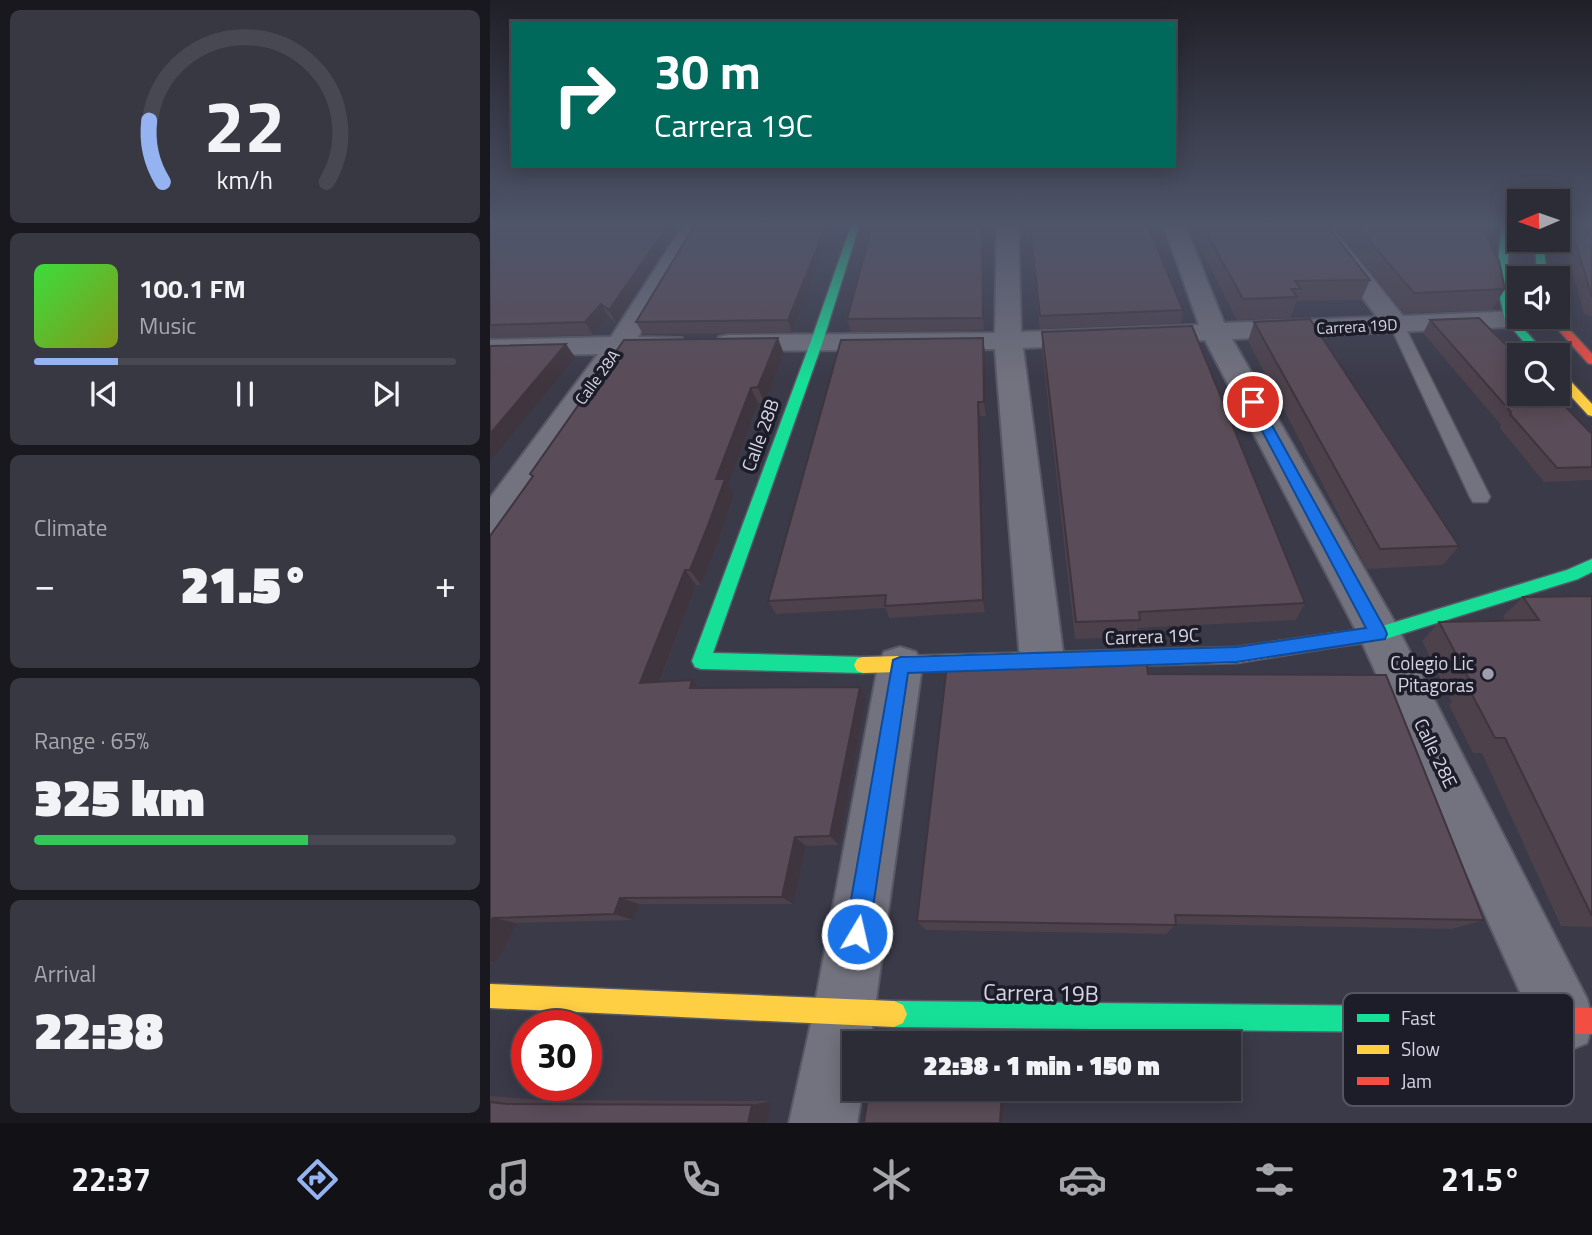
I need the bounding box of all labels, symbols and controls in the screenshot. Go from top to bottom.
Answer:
text: 30 m [654,33,761,108]
icon: right [539,49,630,140]
text: 22 [204,71,286,181]
text: Carrera 19C [654,101,813,149]
text: km/h [217,161,273,199]
north arrow [1507,189,1570,252]
map controls [1507,189,1570,406]
button: sound [1507,266,1570,329]
text: 100.1 FM [139,269,246,308]
text: Music [139,308,196,343]
street label: Carrera 19D [1316,312,1398,340]
button: search [1507,343,1570,406]
street label: Calle 28A [569,344,626,410]
pin [1223,372,1283,432]
icon: previous [85,375,123,413]
icon: pause [226,375,264,413]
icon: next [367,375,405,413]
icon: arrive [1234,383,1272,421]
street label: Calle 28B [733,394,786,475]
text: Climate [34,510,107,545]
text: 21.5° [180,544,310,623]
text: − [34,555,55,613]
text: + [435,555,456,613]
street label: Carrera 19C [1104,619,1200,652]
place label: Colegio Lic Pitagoras [1390,648,1474,699]
marker: Colegio Lic Pitagoras [1480,666,1496,682]
street label: Calle 28E [1407,713,1466,792]
text: Range · 65% [34,723,149,758]
text: 325 km [34,757,205,836]
position arrow [820,897,894,971]
text: Arrival [34,956,96,991]
street label: Carrera 19B [983,974,1099,1011]
text: 22:38 [34,990,163,1069]
legend [1343,993,1574,1106]
text: Fast [1401,1003,1436,1032]
speed limit sign: 30 [511,1010,602,1101]
text: Slow [1401,1034,1440,1063]
text: 22:38 · 1 min · 150 m [923,1046,1160,1085]
text: Jam [1401,1066,1432,1095]
text: 22:37 [71,1155,151,1203]
icon: directions [293,1155,342,1204]
icon: music [485,1155,534,1204]
icon: phone [676,1155,725,1204]
icon: climate [867,1155,916,1204]
icon: car [1058,1155,1107,1204]
icon: filters [1250,1155,1299,1204]
text: 21.5° [1441,1155,1521,1203]

